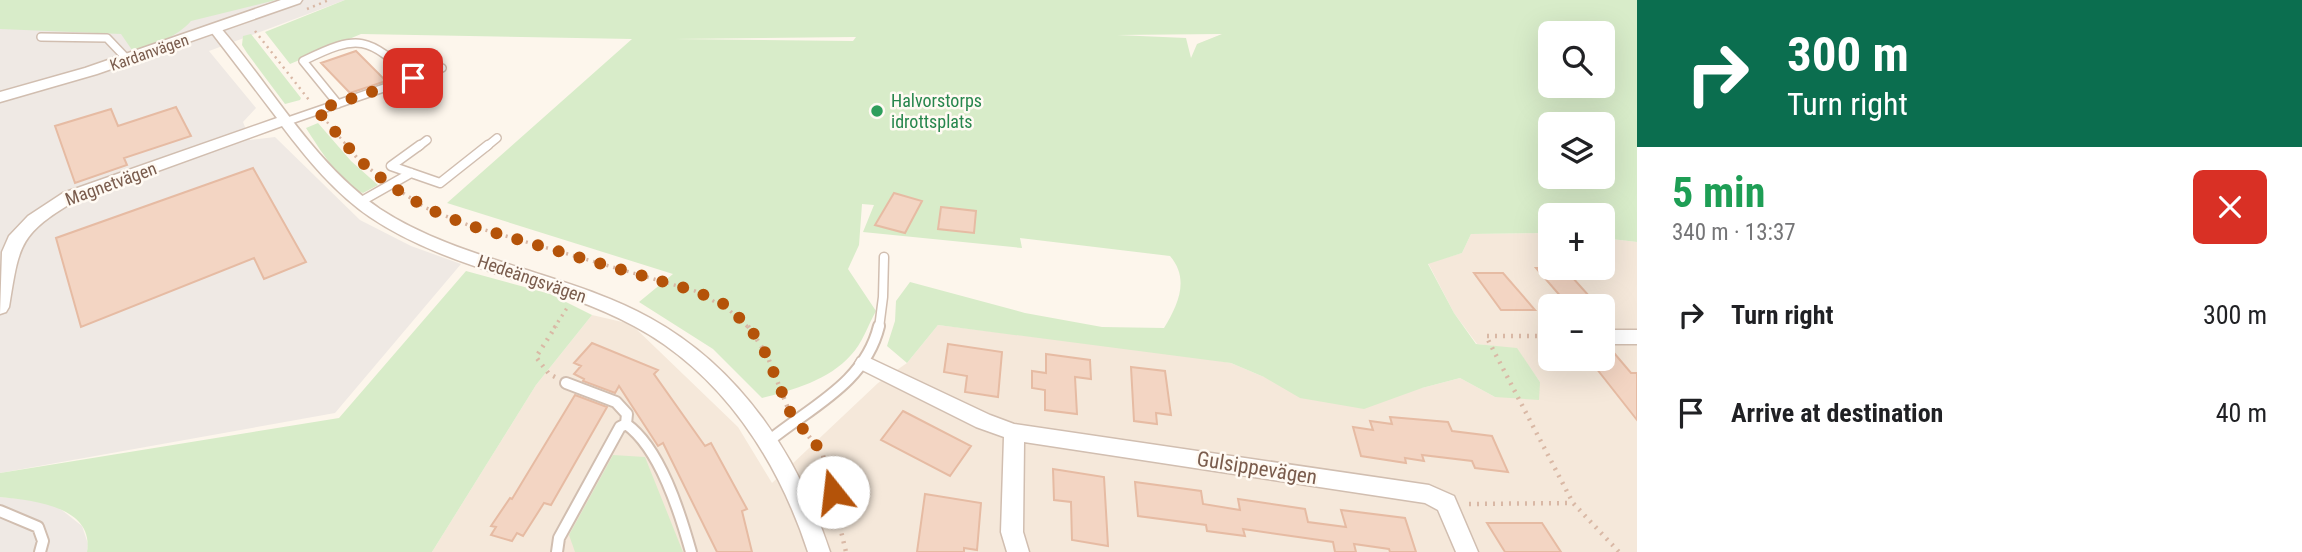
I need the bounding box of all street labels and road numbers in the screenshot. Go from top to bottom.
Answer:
street label: Kardanvägen [107,30,191,75]
street label: Magnetvägen [62,157,159,210]
street label: Hedeängsvägen [475,250,589,307]
street label: Gulsippevägen [1195,447,1319,489]

